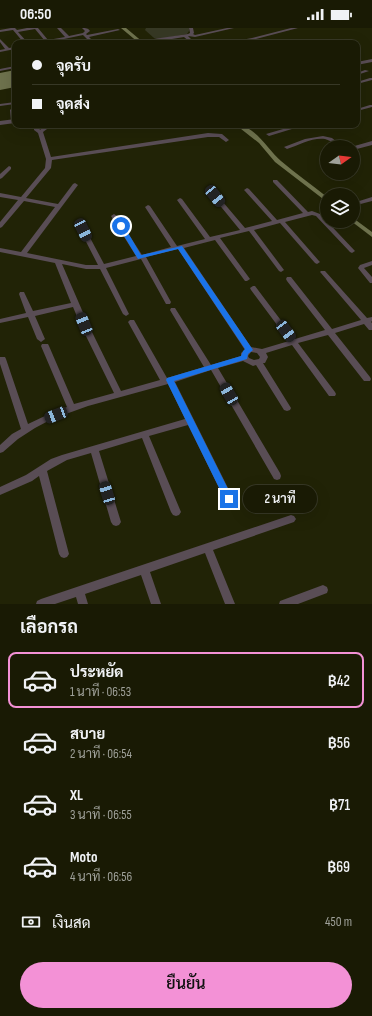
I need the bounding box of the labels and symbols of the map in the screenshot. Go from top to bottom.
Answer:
north arrow [320,140,360,180]
car [203,183,227,209]
car [72,217,94,243]
route start [112,217,130,235]
car [74,311,94,337]
car [274,318,298,344]
car [218,381,240,407]
car [43,405,69,425]
car [98,480,116,506]
callout: 2 นาที [243,485,317,513]
route end [220,490,238,508]

